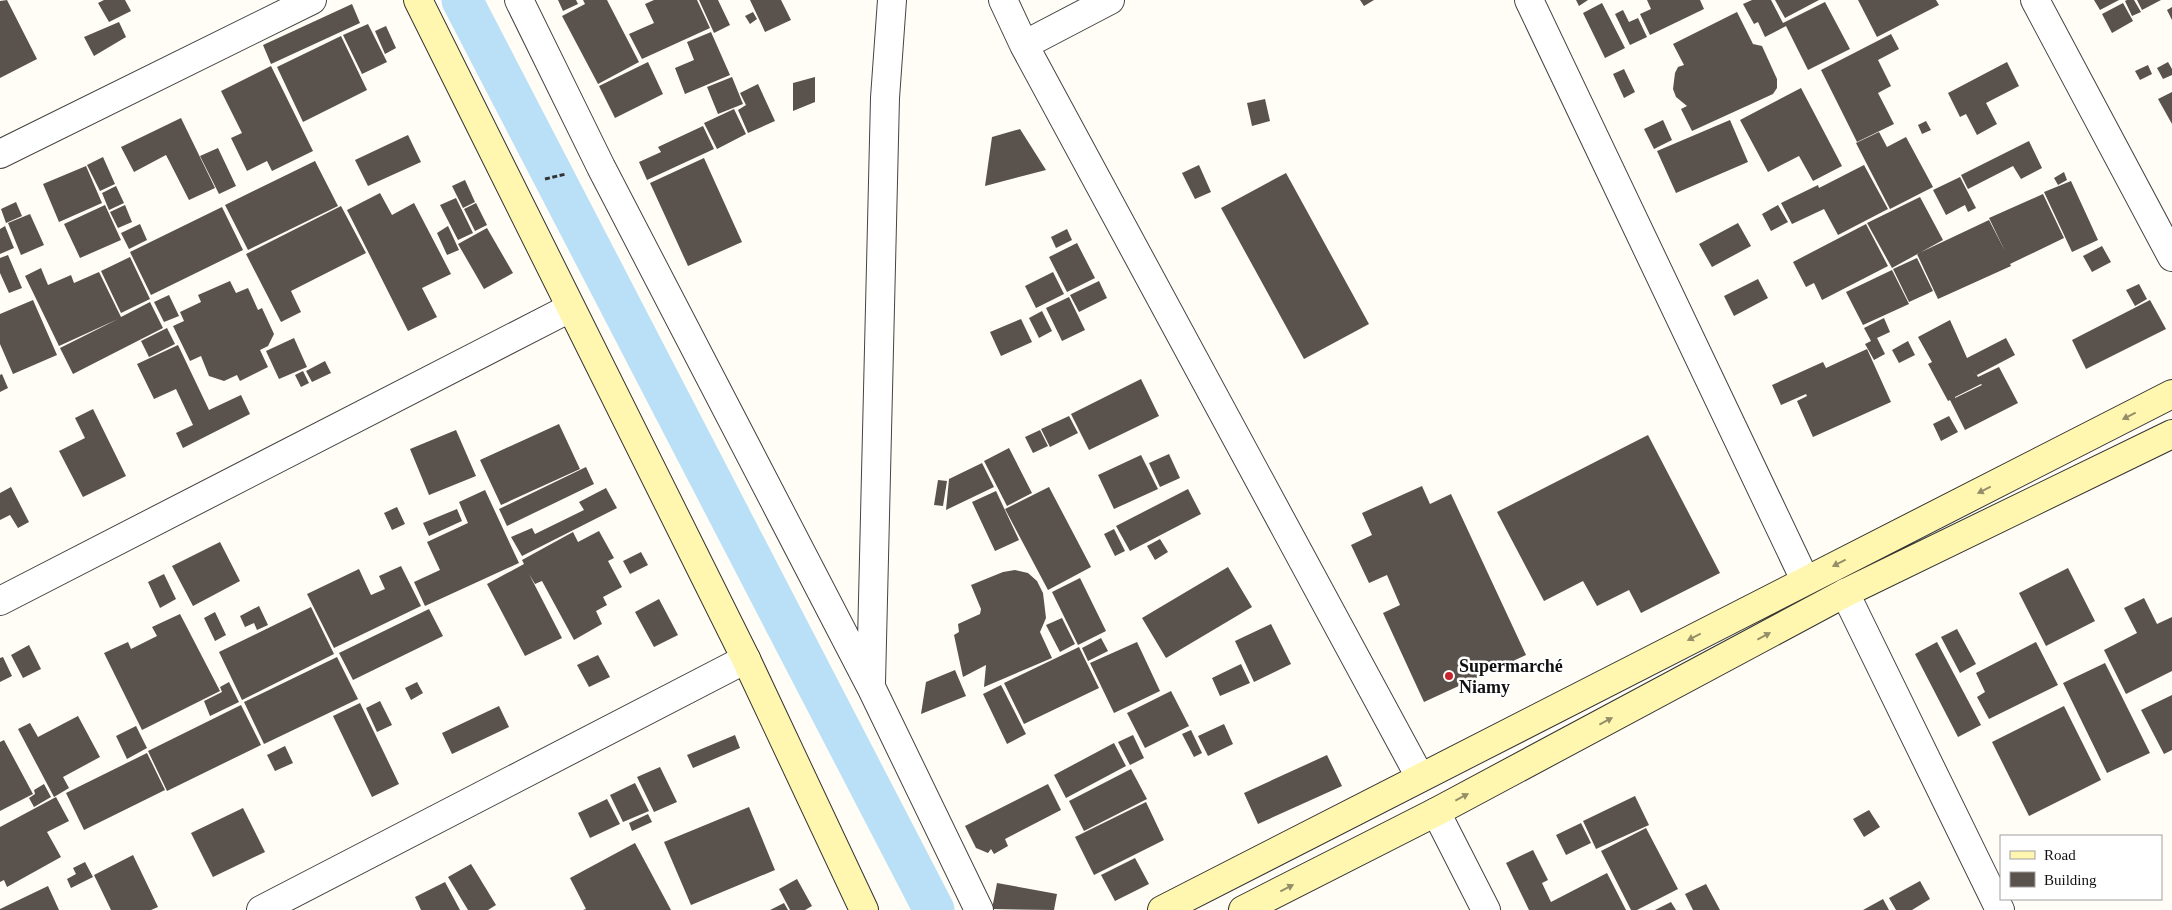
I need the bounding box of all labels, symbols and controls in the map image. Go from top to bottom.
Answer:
one-way arrow [2121,412,2136,420]
one-way arrow [1976,486,1991,494]
one-way arrow [1832,559,1846,567]
one-way arrow [1757,632,1772,640]
one-way arrow [1687,633,1701,641]
place label: Supermarché Niamy [1459,656,1563,697]
marker: Supermarché Niamy [1443,670,1455,682]
one-way arrow [1598,717,1613,725]
one-way arrow [1456,793,1469,802]
legend [2000,835,2162,900]
text: Road [2044,847,2076,863]
text: Building [2044,872,2097,888]
one-way arrow [1279,884,1294,892]

